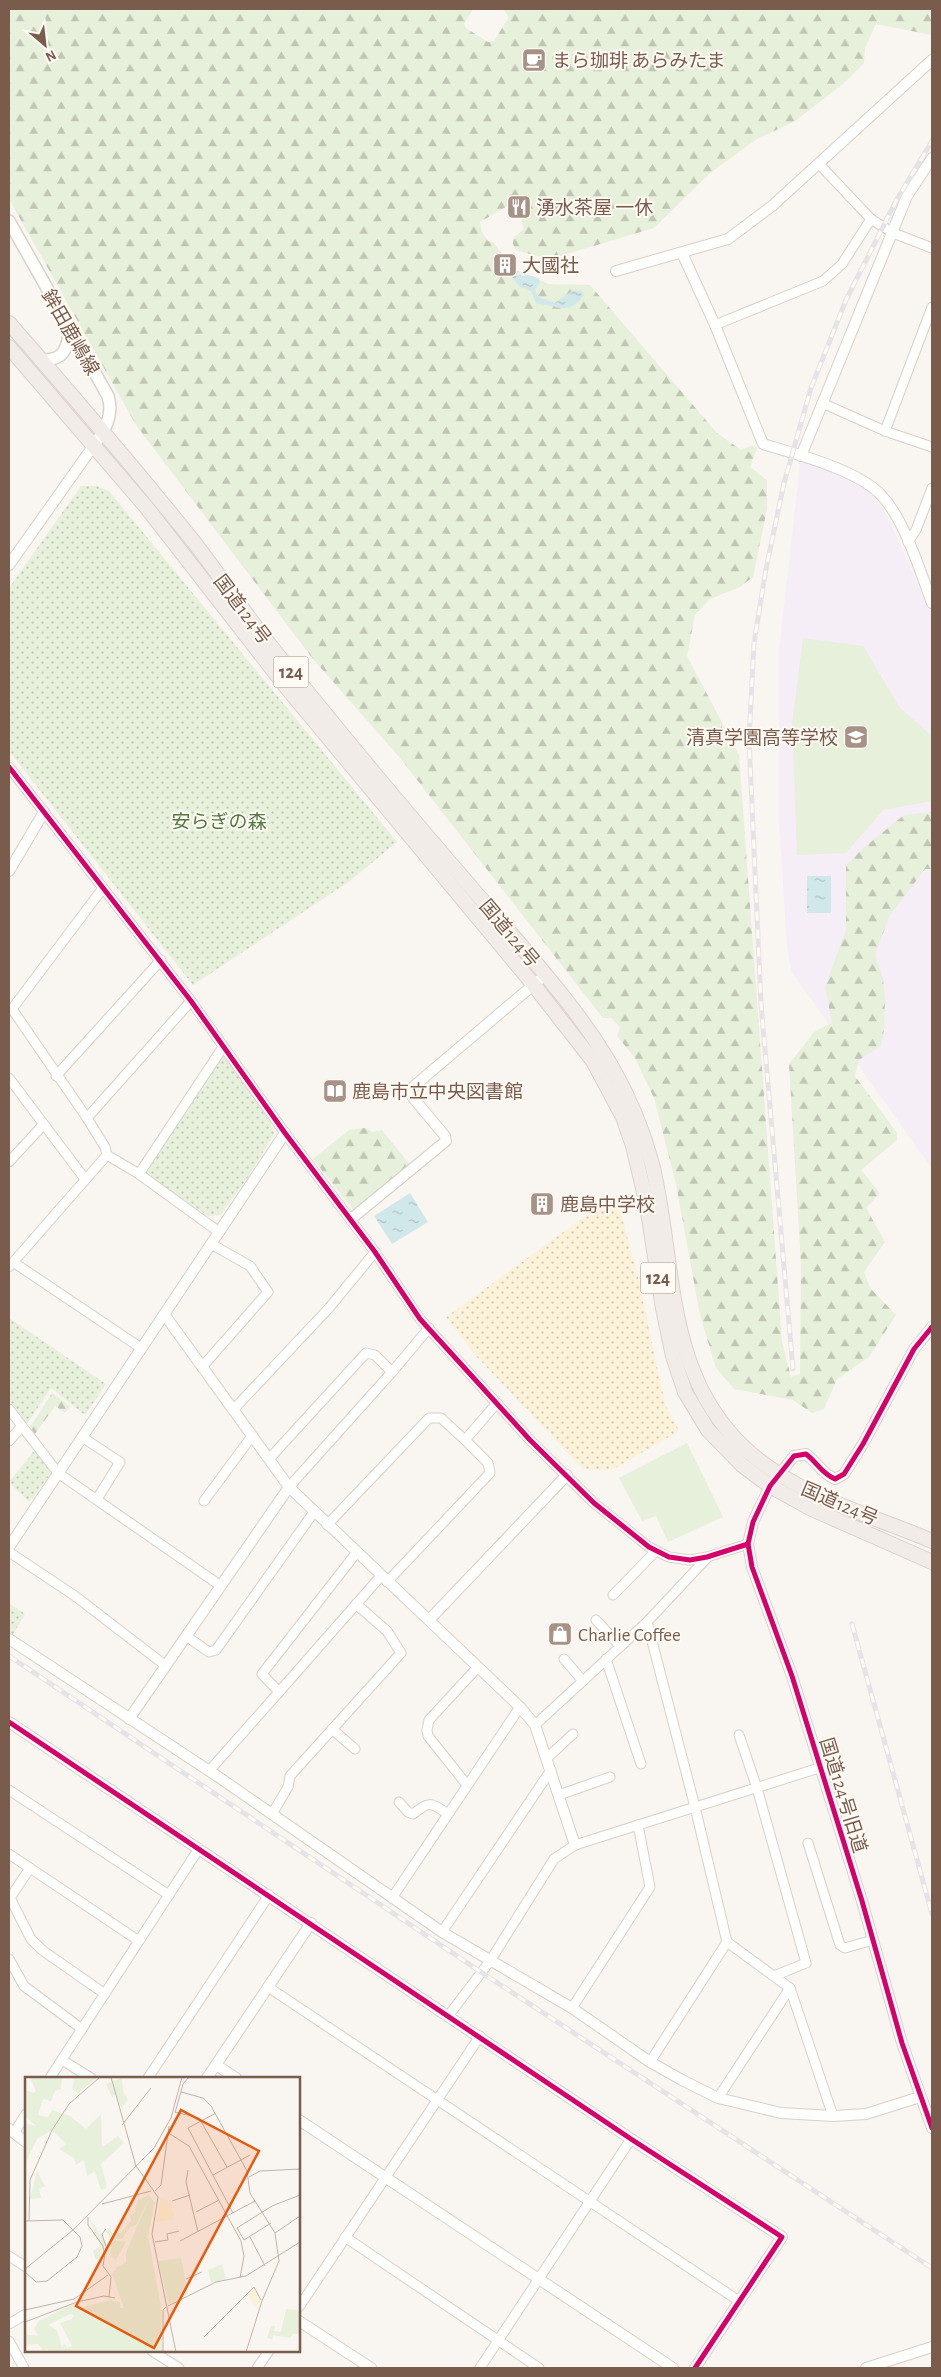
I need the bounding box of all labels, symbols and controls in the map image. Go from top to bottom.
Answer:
north arrow [20,20,70,70]
text: N [43,47,58,64]
cafe icon: まら珈琲 あらみたま [521,47,547,73]
place label: まら珈琲 あらみたま [552,51,726,71]
restaurant icon: 湧水茶屋 一休 [506,194,532,220]
place label: 湧水茶屋 一休 [536,198,653,218]
building icon: 大國社 [492,252,518,278]
place label: 大國社 [522,255,579,276]
street label: 鉾田鹿嶋線 [38,286,103,379]
street label: 国道124号 [210,571,275,648]
road number: 124 [274,656,308,688]
school or university icon: 清真学園高等学校 [843,724,869,750]
place label: 清真学園高等学校 [686,727,838,748]
park label: 安らぎの森 [171,811,267,832]
street label: 国道124号 [475,896,543,971]
library icon: 鹿島市立中央図書館 [322,1078,348,1104]
place label: 鹿島市立中央図書館 [352,1081,523,1102]
building icon: 鹿島中学校 [529,1191,555,1217]
place label: 鹿島中学校 [560,1194,655,1215]
road number: 124 [640,1262,676,1294]
street label: 国道124号 [798,1479,881,1529]
shop icon: Charlie Coffee [547,1621,573,1647]
place label: Charlie Coffee [578,1626,681,1645]
street label: 国道124号旧道 [816,1735,870,1855]
inset map [25,2077,300,2352]

